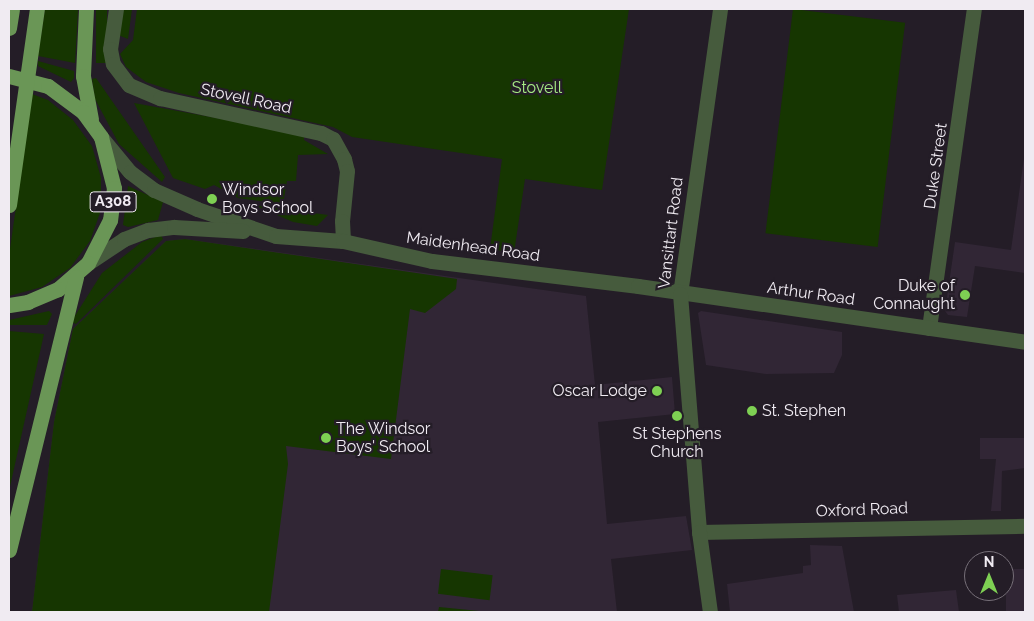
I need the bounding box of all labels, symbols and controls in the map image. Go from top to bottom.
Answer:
park label: Stovell [512,78,562,98]
street label: Stovell Road [199,80,293,118]
street label: Duke Street [920,122,952,210]
street label: Vansittart Road [655,176,687,290]
place label: Windsor Boys School [222,180,313,218]
road number: A308 [89,190,137,214]
marker: Windsor Boys School [206,193,218,205]
street label: Maidenhead Road [405,228,541,266]
place label: Duke of Connaught [873,276,955,314]
street label: Arthur Road [766,278,856,310]
marker: Duke of Connaught [959,289,971,301]
place label: Oscar Lodge [552,381,647,401]
marker: Oscar Lodge [651,385,663,397]
place label: St. Stephen [762,401,846,421]
marker: St. Stephen [746,405,758,417]
marker: St Stephens Church [671,410,683,422]
place label: The Windsor Boys' School [336,419,431,457]
place label: St Stephens Church [633,424,721,462]
marker: The Windsor Boys' School [320,432,332,444]
street label: Oxford Road [816,499,908,521]
north arrow [964,551,1014,601]
text: N [984,554,994,570]

